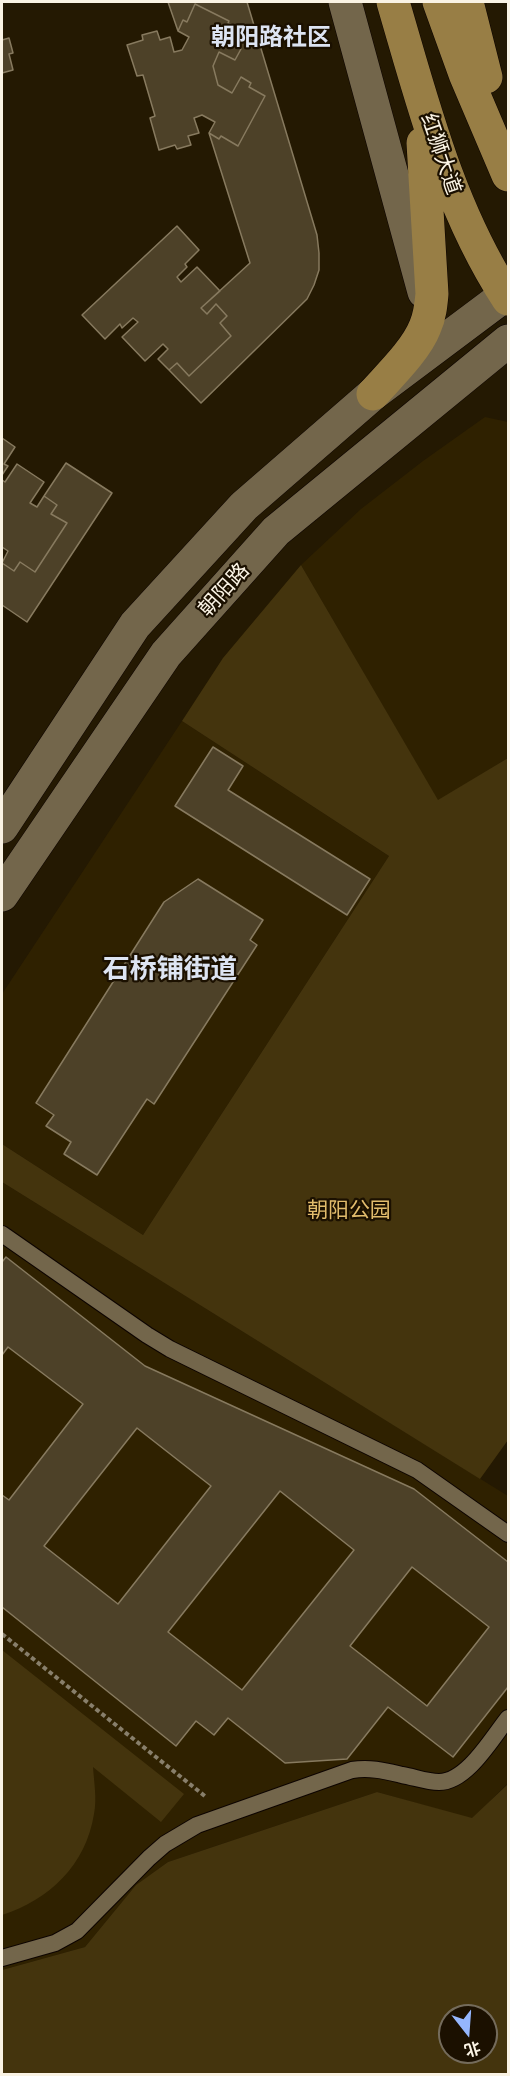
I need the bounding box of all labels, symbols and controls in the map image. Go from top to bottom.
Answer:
district label: 朝阳路社区 [211,23,331,51]
street label: 红狮大道 [415,110,467,198]
street label: 朝阳路 [194,558,254,622]
district label: 石桥铺街道 [103,953,237,985]
park label: 朝阳公园 [307,1197,391,1223]
north arrow [438,2004,498,2064]
text: 北 [462,2038,483,2060]

